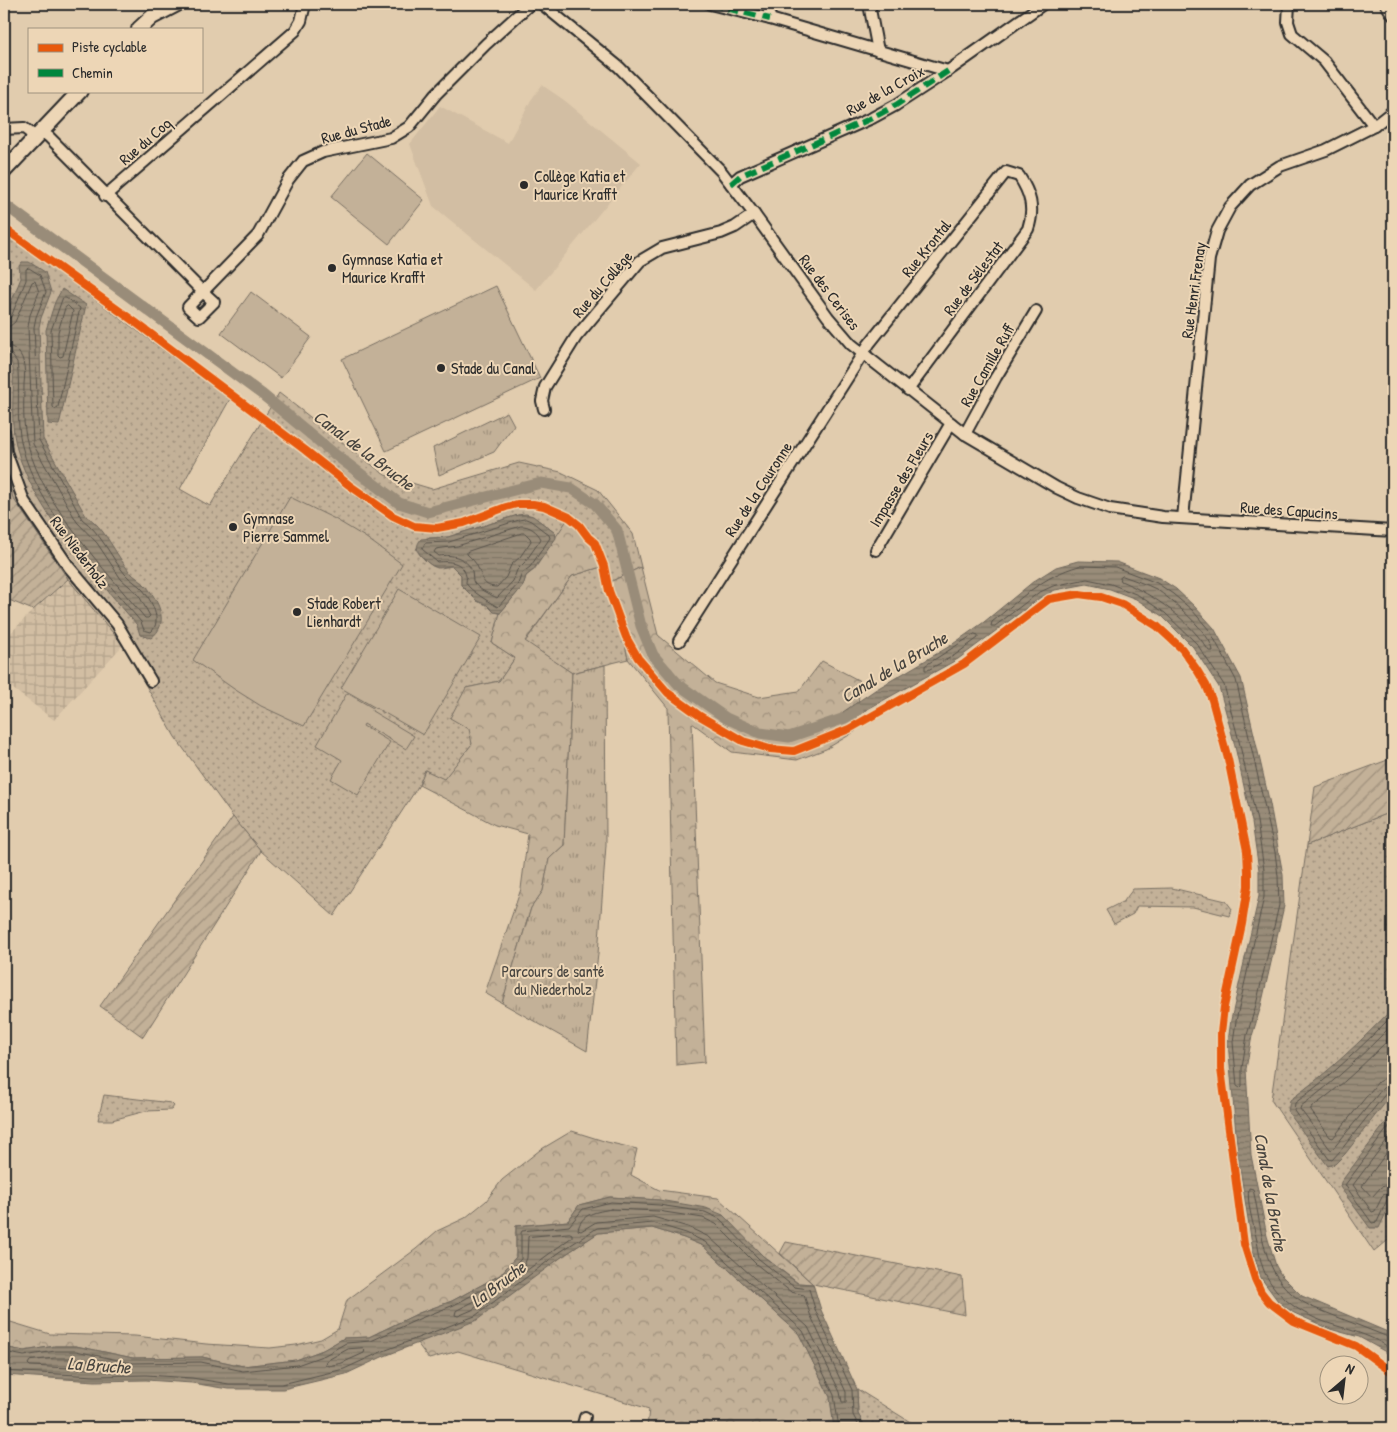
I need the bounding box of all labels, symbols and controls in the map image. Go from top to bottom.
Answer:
legend [28,28,202,92]
text: Piste cyclable [72,36,147,57]
street label: Rue de la Croix [842,59,928,121]
text: Chemin [72,62,113,83]
street label: Rue du Stade [318,109,394,149]
street label: Rue du Coq [114,112,176,170]
place label: Collège Katia et Maurice Krafft [534,165,626,205]
marker: Collège Katia et Maurice Krafft [518,179,530,191]
street label: Rue Krontal [896,214,956,281]
street label: Rue de Sélestat [938,236,1008,320]
street label: Rue Henri Frenay [1175,240,1211,340]
street label: Rue du Collège [567,245,638,322]
place label: Gymnase Katia et Maurice Krafft [342,248,443,288]
street label: Rue des Cerises [794,250,866,334]
marker: Gymnase Katia et Maurice Krafft [326,262,338,274]
street label: Rue Camille Ruff [954,319,1020,410]
place label: Stade du Canal [451,357,536,379]
marker: Stade du Canal [435,362,447,374]
water label: Canal de la Bruche [308,404,420,497]
street label: Impasse des Fleurs [864,427,938,531]
street label: Rue de la Couronne [719,437,797,541]
street label: Rue des Capucins [1240,496,1338,524]
place label: Gymnase Pierre Sammel [243,507,330,547]
street label: Rue Niederholz [46,511,115,593]
marker: Gymnase Pierre Sammel [227,521,239,533]
place label: Stade Robert Lienhardt [307,592,381,632]
marker: Stade Robert Lienhardt [291,606,303,618]
water label: Canal de la Bruche [836,625,953,709]
park label: Parcours de santé du Niederholz [501,960,605,1000]
water label: Canal de la Bruche [1248,1131,1294,1254]
water label: La Bruche [465,1255,531,1313]
water label: La Bruche [67,1350,132,1380]
north arrow [1320,1354,1370,1404]
text: N [1343,1358,1359,1378]

